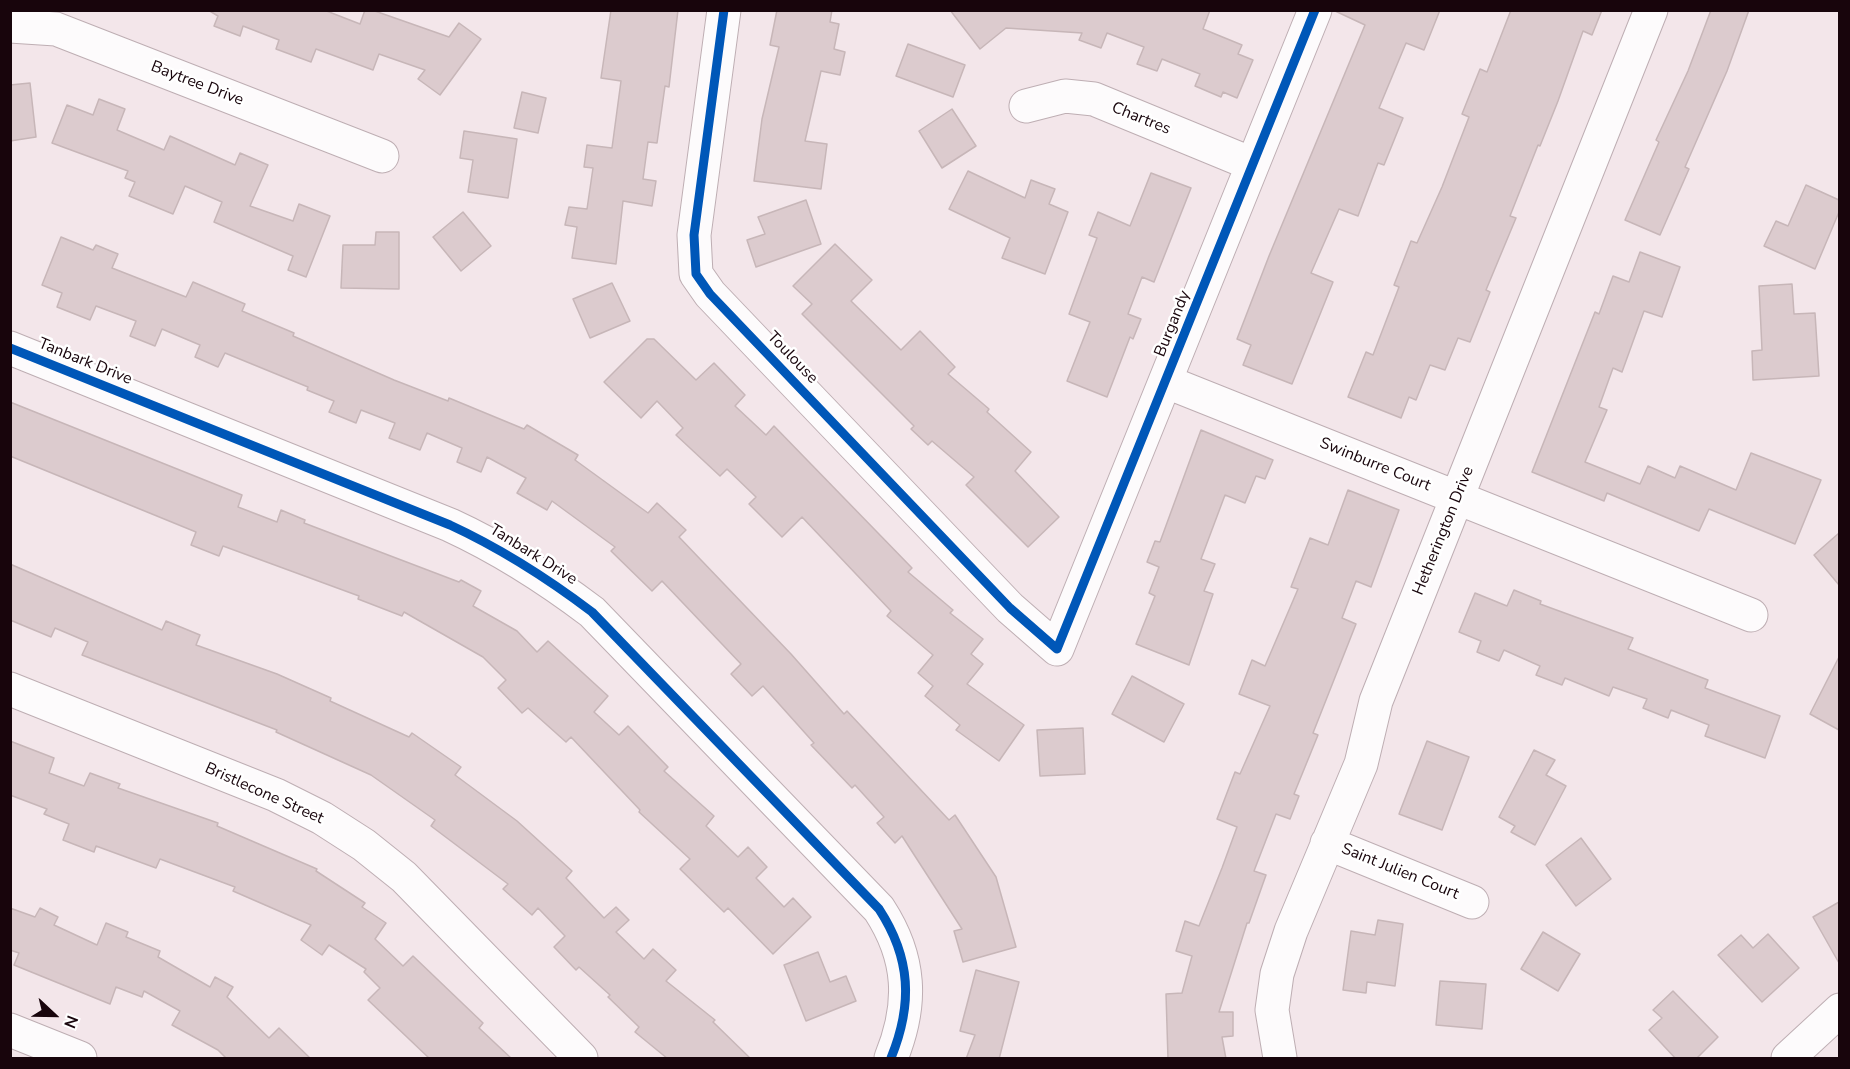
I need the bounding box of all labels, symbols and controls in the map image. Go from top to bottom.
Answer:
street label: Baytree Drive [148,57,246,111]
street label: Chartres [1109,99,1173,139]
street label: Burgandy [1151,288,1195,360]
street label: Toulouse [763,328,821,388]
street label: Tanbark Drive [35,334,135,390]
street label: Swinburre Court [1317,434,1433,496]
street label: Hetherington Drive [1409,464,1479,598]
street label: Tanbark Drive [486,520,580,590]
street label: Bristlecone Street [202,759,326,829]
street label: Saint Julien Court [1338,840,1462,904]
north arrow [24,985,84,1045]
text: N [58,1012,83,1031]

